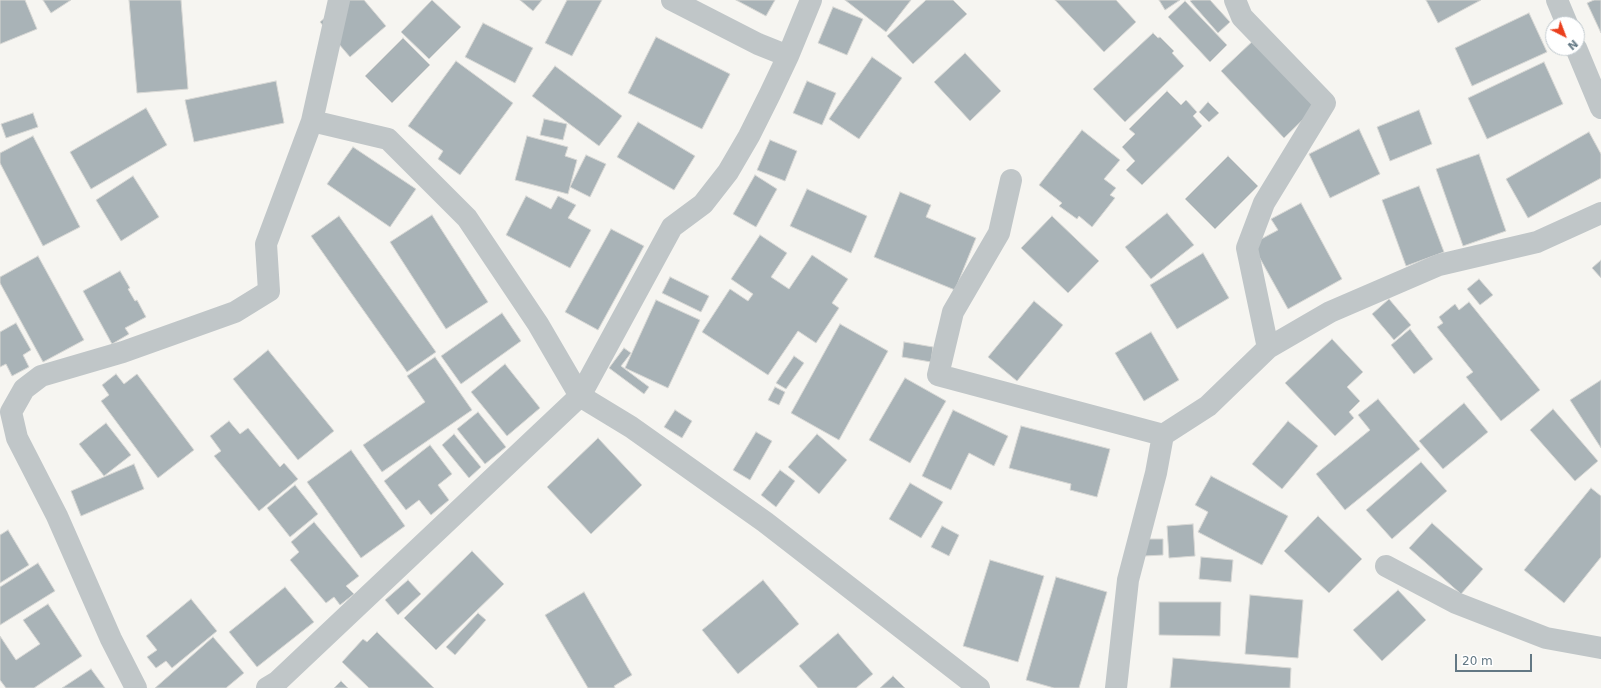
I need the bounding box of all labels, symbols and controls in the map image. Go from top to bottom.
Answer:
north arrow [1545,16,1585,56]
text: N [1565,37,1580,52]
scale bar [1457,646,1534,672]
text: 20 m [1462,654,1493,668]

